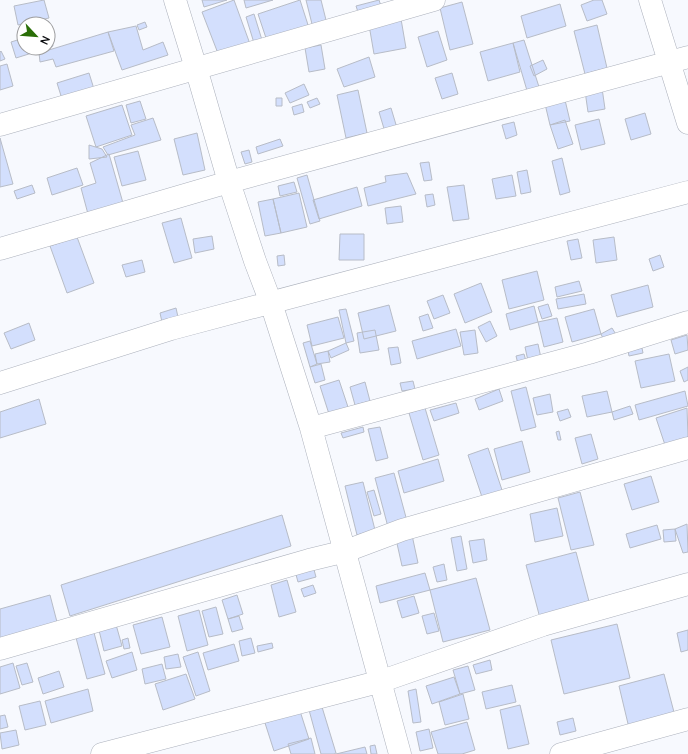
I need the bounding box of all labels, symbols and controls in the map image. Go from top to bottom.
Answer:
north arrow [16,16,56,56]
text: N [37,34,54,48]

